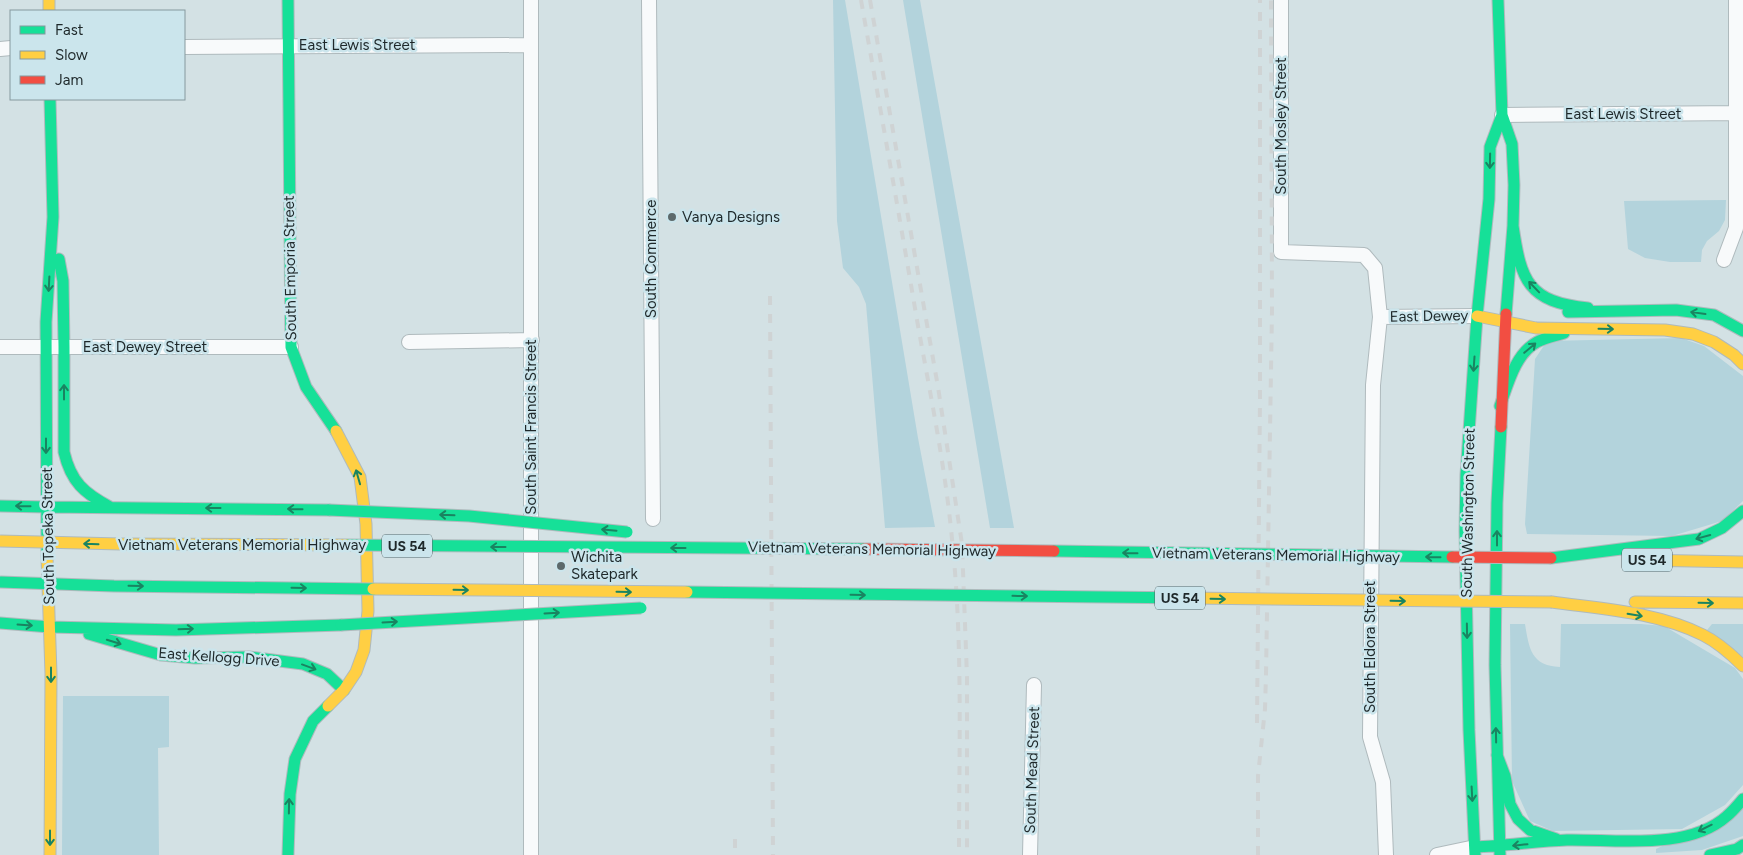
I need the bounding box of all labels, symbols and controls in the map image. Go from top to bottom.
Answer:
legend [10,10,185,100]
text: Fast [55,21,84,39]
street label: East Lewis Street [299,36,416,54]
text: Slow [55,46,88,64]
street label: South Mosley Street [1272,57,1290,195]
text: Jam [55,71,83,89]
street label: East Lewis Street [1565,105,1682,123]
one-way arrow [1485,153,1494,169]
street label: South Emporia Street [280,195,300,341]
street label: South Commerce [642,200,660,318]
place label: Vanya Designs [682,208,780,226]
marker: Vanya Designs [666,211,678,223]
one-way arrow [44,275,53,291]
one-way arrow [1528,282,1540,294]
street label: East Dewey [1390,306,1469,326]
one-way arrow [1691,308,1707,318]
one-way arrow [1598,325,1614,334]
street label: East Dewey Street [83,338,208,356]
street label: South Saint Francis Street [522,339,540,515]
one-way arrow [1523,342,1536,353]
one-way arrow [1469,356,1478,372]
one-way arrow [59,384,69,400]
street label: South Washington Street [1458,428,1478,598]
one-way arrow [41,438,51,454]
street label: South Topeka Street [38,467,58,605]
one-way arrow [353,469,363,485]
one-way arrow [15,501,32,511]
one-way arrow [206,503,222,513]
one-way arrow [288,504,304,514]
one-way arrow [440,510,456,519]
one-way arrow [601,526,617,535]
one-way arrow [1492,530,1502,546]
one-way arrow [1695,533,1711,542]
road number: US 54 [382,534,432,558]
street label: Vietnam Veterans Memorial Highway [118,536,366,554]
street label: Vietnam Veterans Memorial Highway [748,538,996,560]
one-way arrow [83,539,99,548]
one-way arrow [491,542,507,552]
one-way arrow [671,543,687,553]
street label: Vietnam Veterans Memorial Highway [1152,544,1400,566]
place label: Wichita Skatepark [571,548,638,583]
one-way arrow [1122,548,1138,558]
road number: US 54 [1622,548,1672,572]
one-way arrow [1425,552,1441,562]
marker: Wichita Skatepark [555,560,567,572]
street label: South Eldora Street [1361,581,1379,713]
one-way arrow [128,582,144,591]
one-way arrow [290,583,306,593]
one-way arrow [452,585,469,595]
road number: US 54 [1155,586,1205,610]
one-way arrow [615,587,631,597]
one-way arrow [850,590,866,599]
one-way arrow [1012,591,1028,601]
one-way arrow [1210,594,1226,603]
one-way arrow [1389,596,1405,605]
one-way arrow [1697,598,1713,608]
one-way arrow [544,609,560,618]
one-way arrow [1626,611,1642,621]
one-way arrow [382,618,398,627]
one-way arrow [17,620,33,630]
one-way arrow [1463,623,1472,639]
one-way arrow [178,625,194,634]
one-way arrow [106,637,122,647]
street label: East Kellogg Drive [158,644,280,670]
one-way arrow [300,663,316,672]
one-way arrow [46,667,56,683]
street label: South Mead Street [1021,706,1043,834]
one-way arrow [1491,727,1501,744]
one-way arrow [1468,786,1477,802]
one-way arrow [285,799,294,815]
one-way arrow [1698,824,1713,834]
one-way arrow [45,830,55,846]
one-way arrow [1512,840,1528,849]

